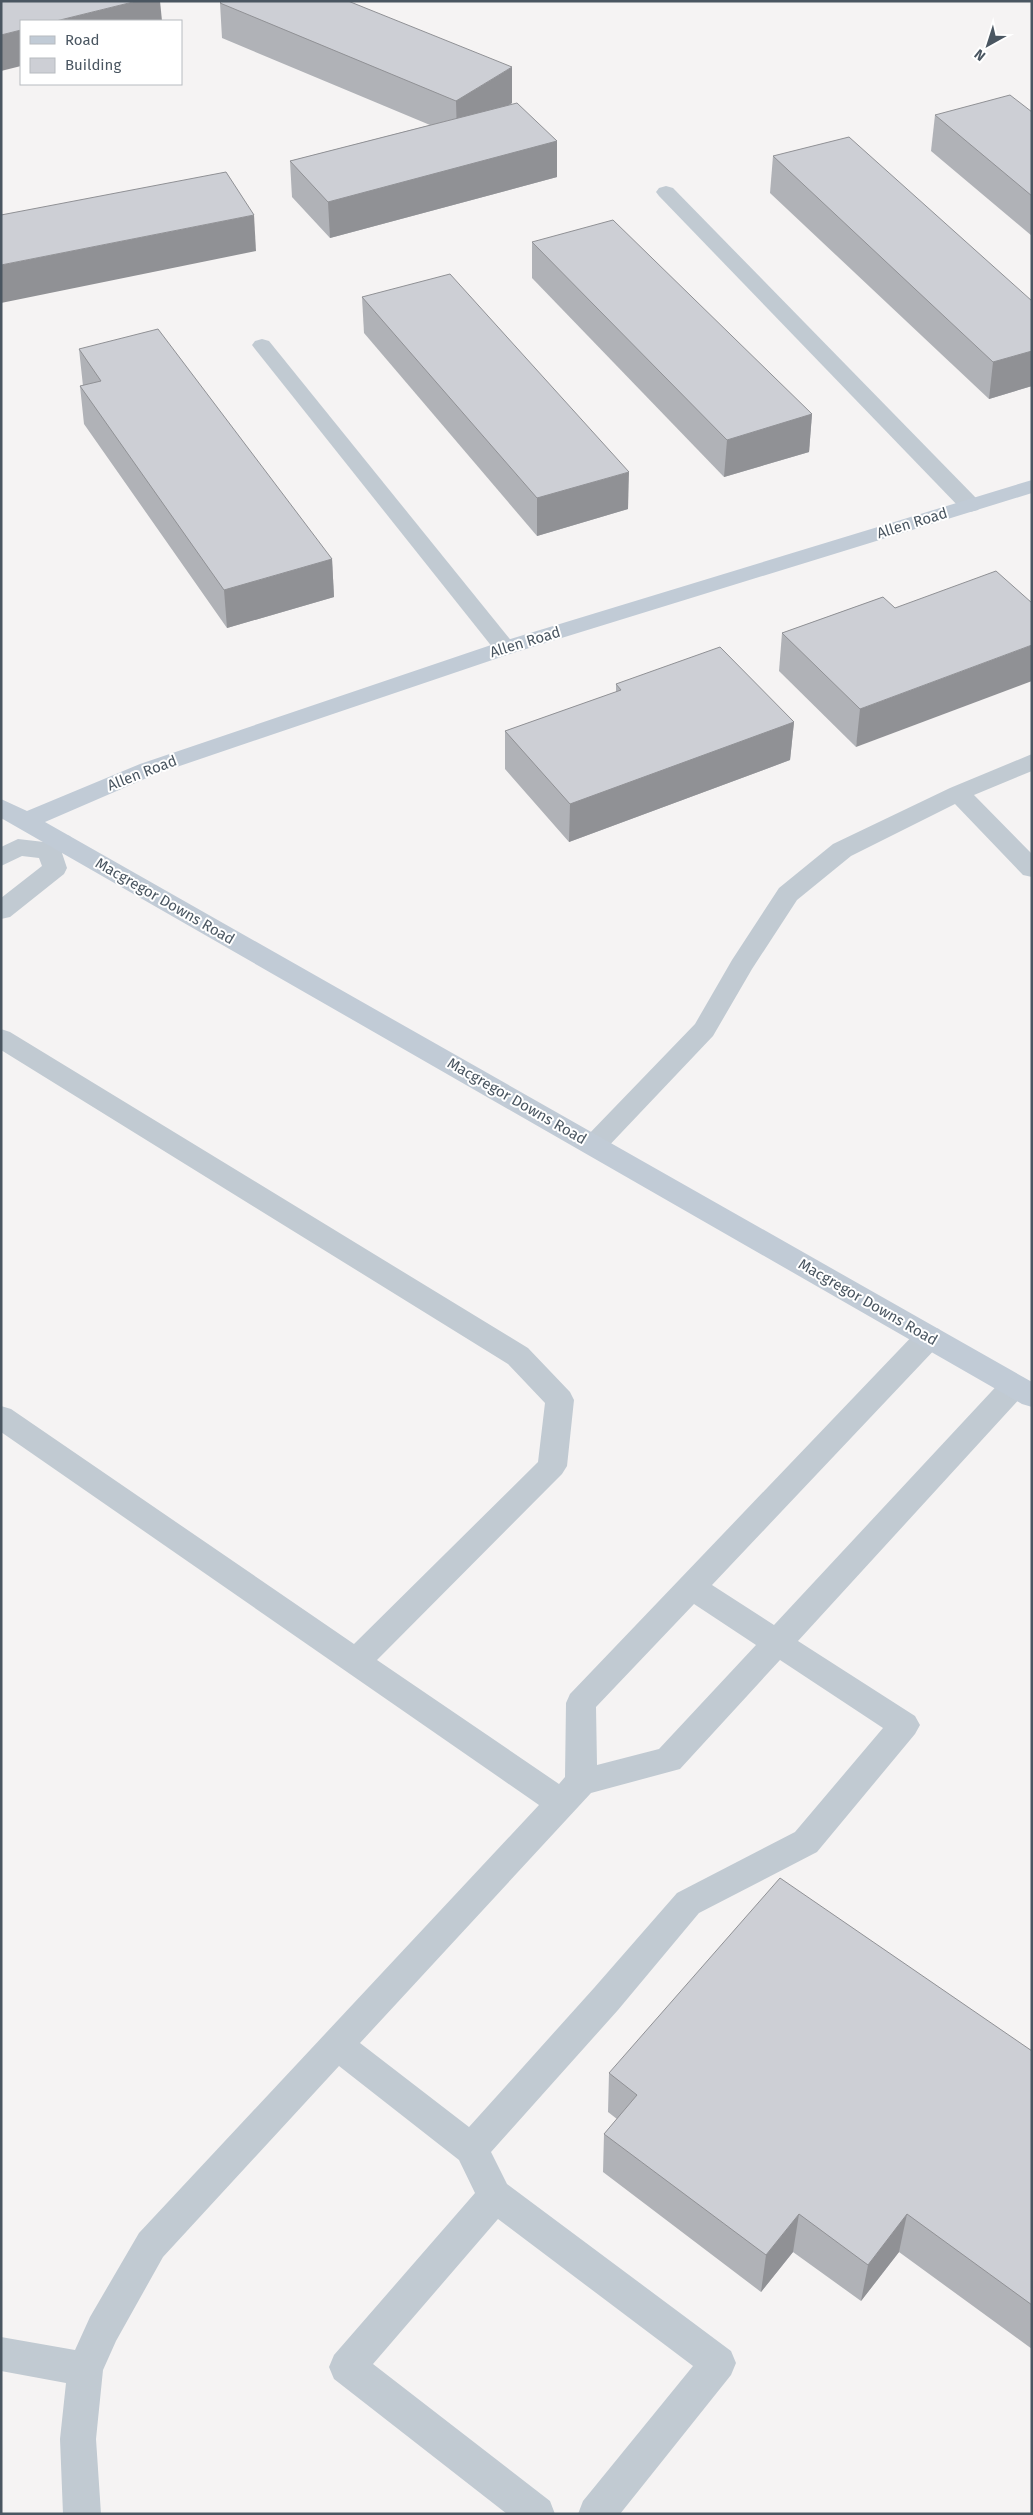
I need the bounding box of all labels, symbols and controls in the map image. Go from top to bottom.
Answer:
legend [20,20,182,85]
north arrow [963,20,1013,70]
text: Road [65,31,100,49]
text: N [971,45,989,64]
text: Building [65,56,121,74]
street label: Allen Road [875,504,949,542]
street label: Allen Road [488,623,562,661]
street label: Allen Road [105,752,179,794]
street label: Macgregor Downs Road [92,854,238,948]
street label: Macgregor Downs Road [444,1054,590,1148]
street label: Macgregor Downs Road [795,1255,941,1349]

